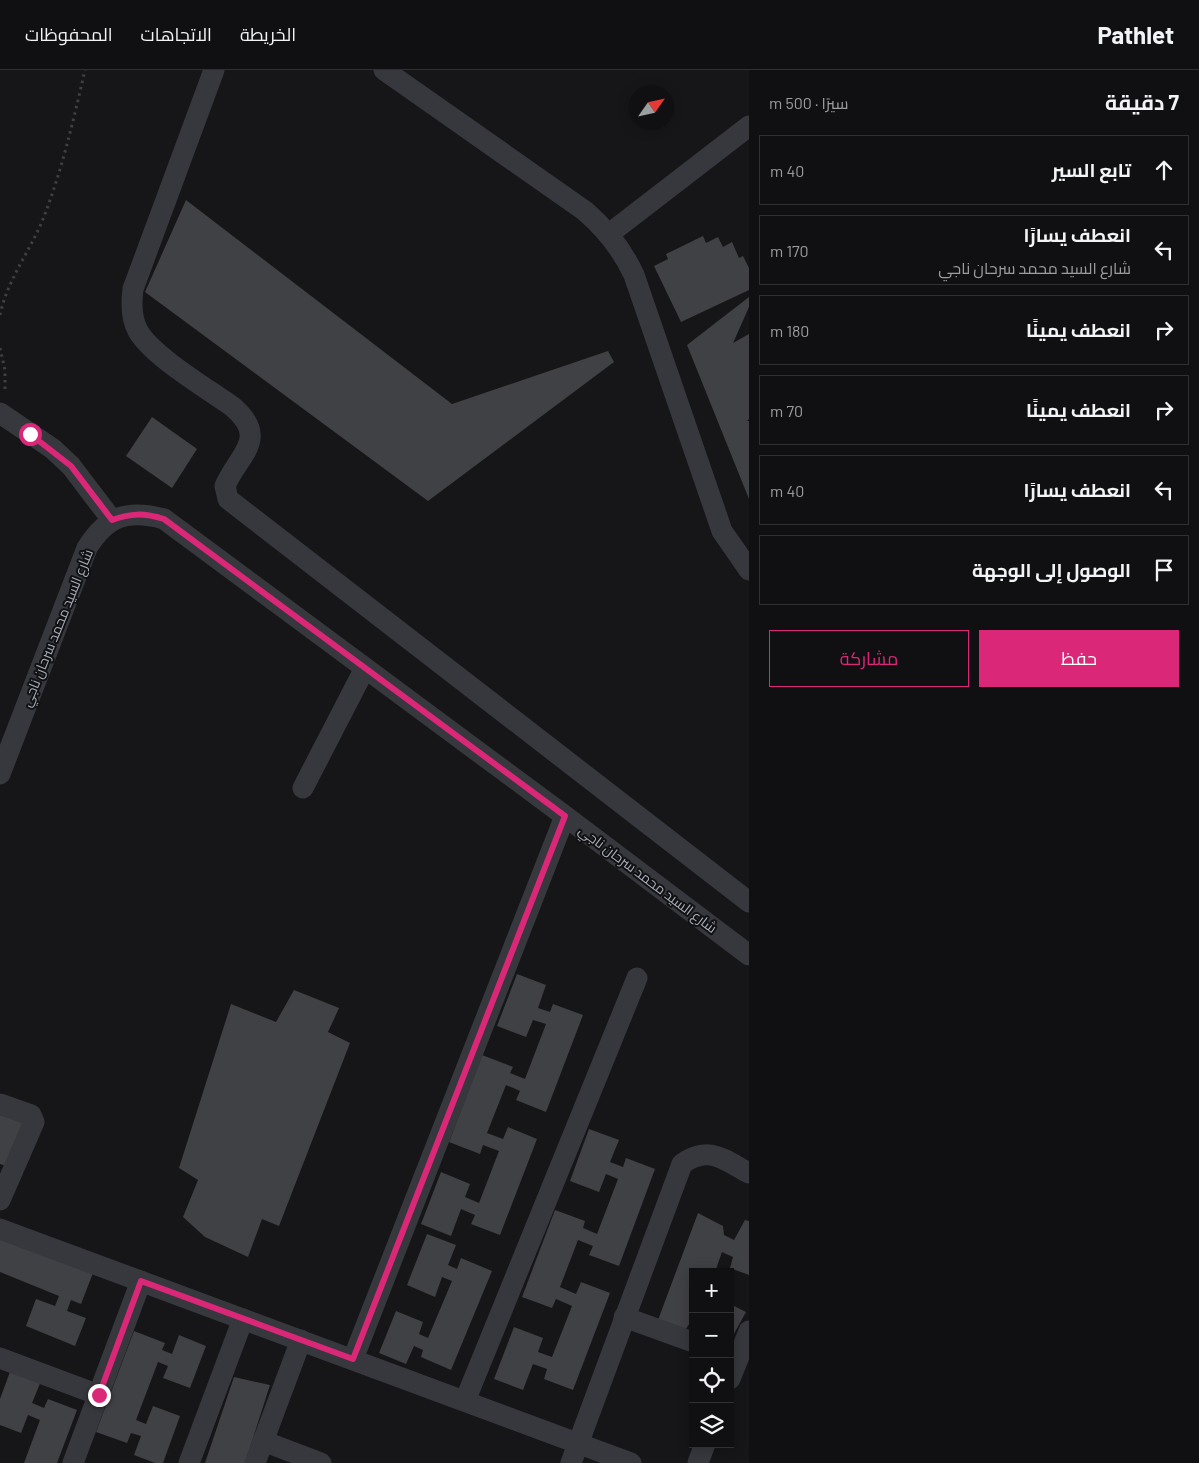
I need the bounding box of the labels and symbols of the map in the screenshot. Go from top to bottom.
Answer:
north arrow [629,85,674,130]
route start [19,423,42,446]
street label: شارع السيد محمد سرحان ناجي [17,546,100,711]
street label: شارع السيد محمد سرحان ناجي [573,821,721,939]
route end [88,1384,111,1407]

